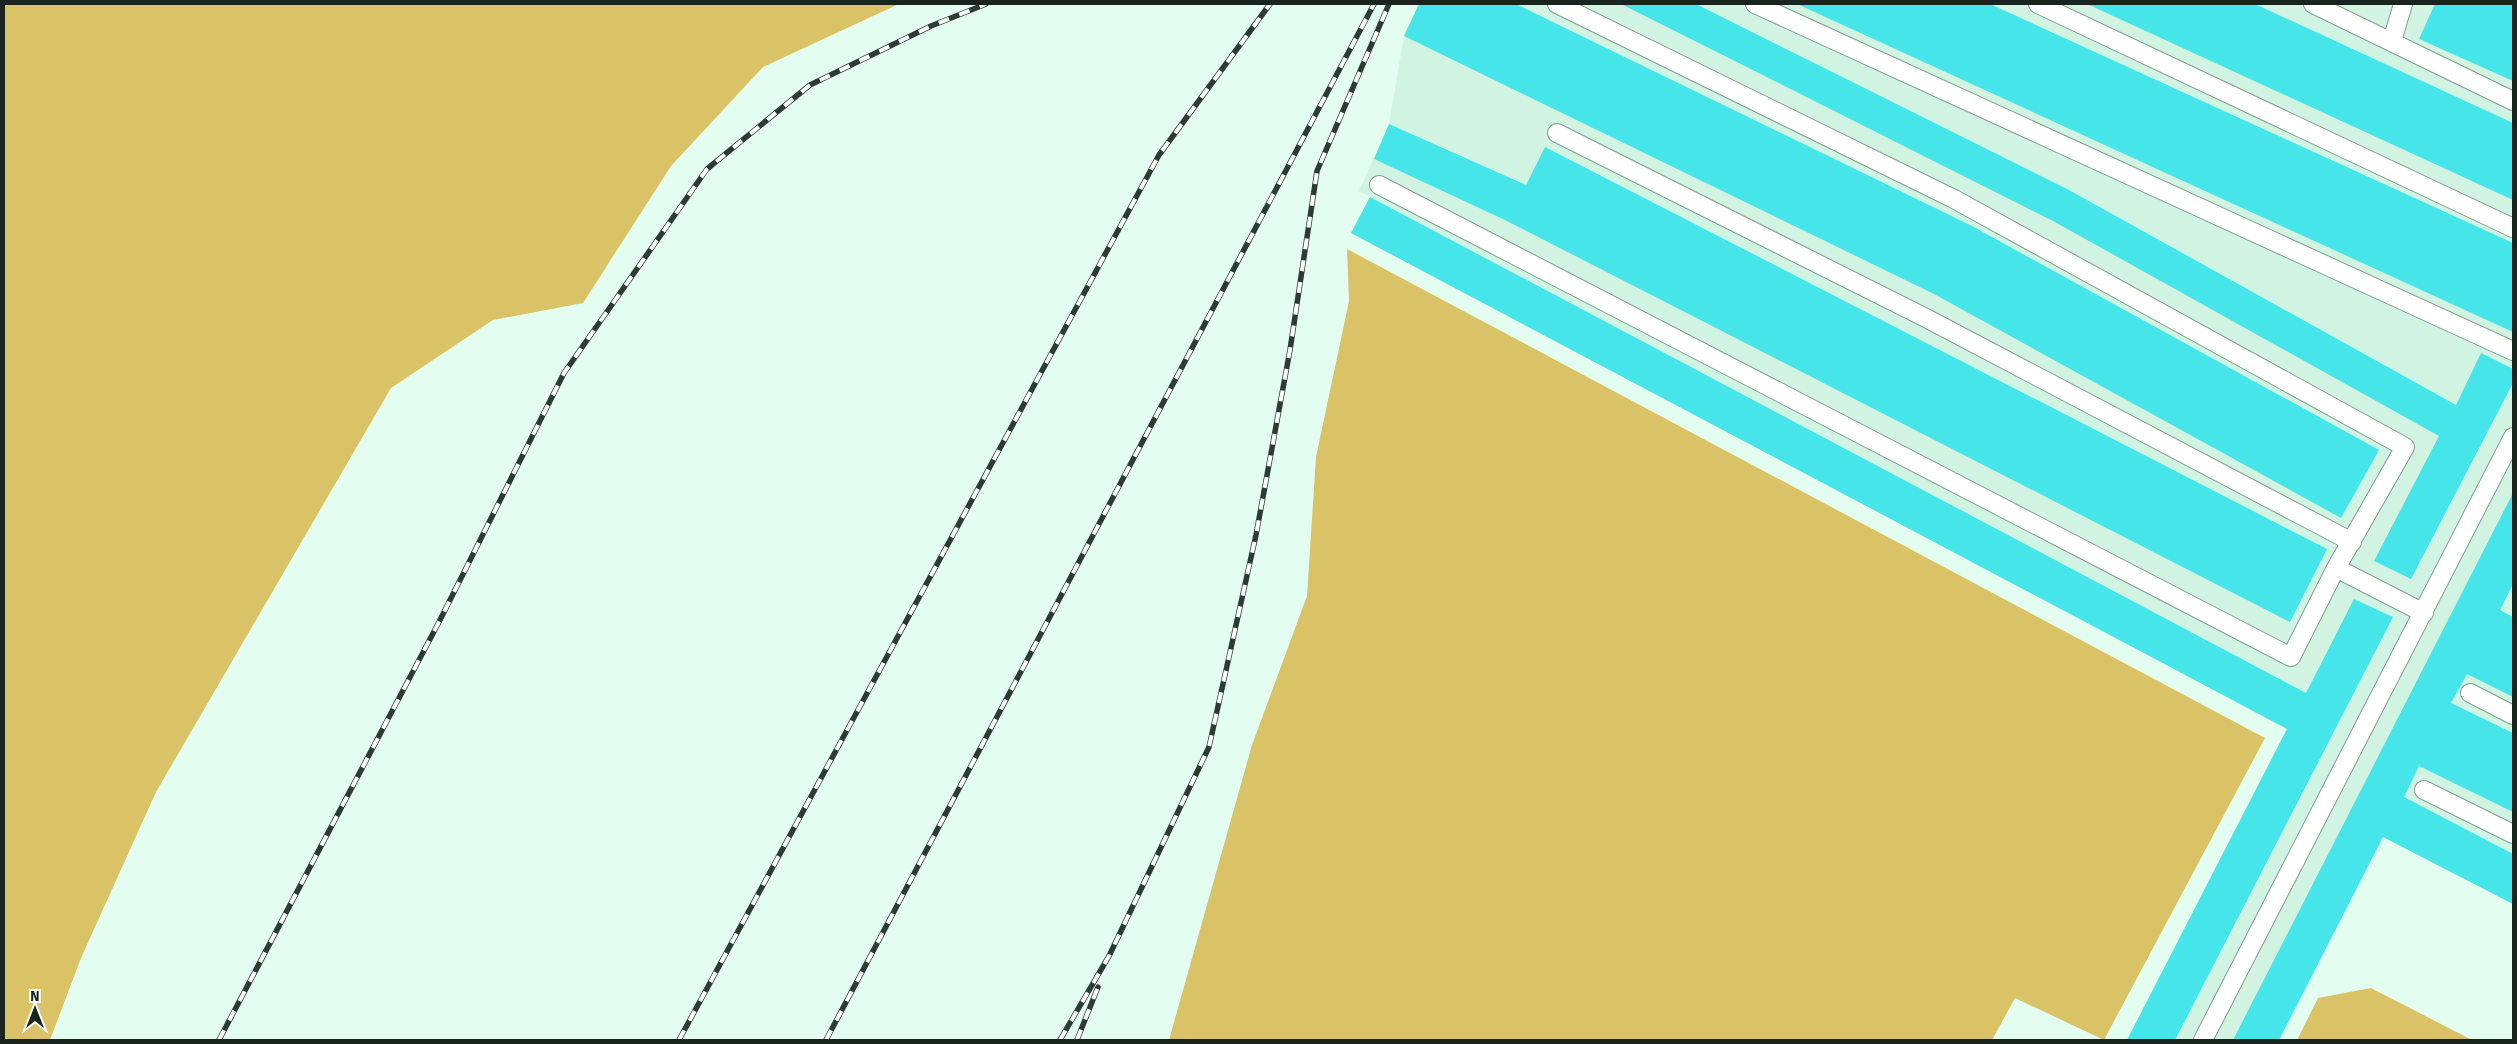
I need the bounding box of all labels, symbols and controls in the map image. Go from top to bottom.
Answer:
north arrow [10,984,60,1034]
text: N [30,988,40,1005]

